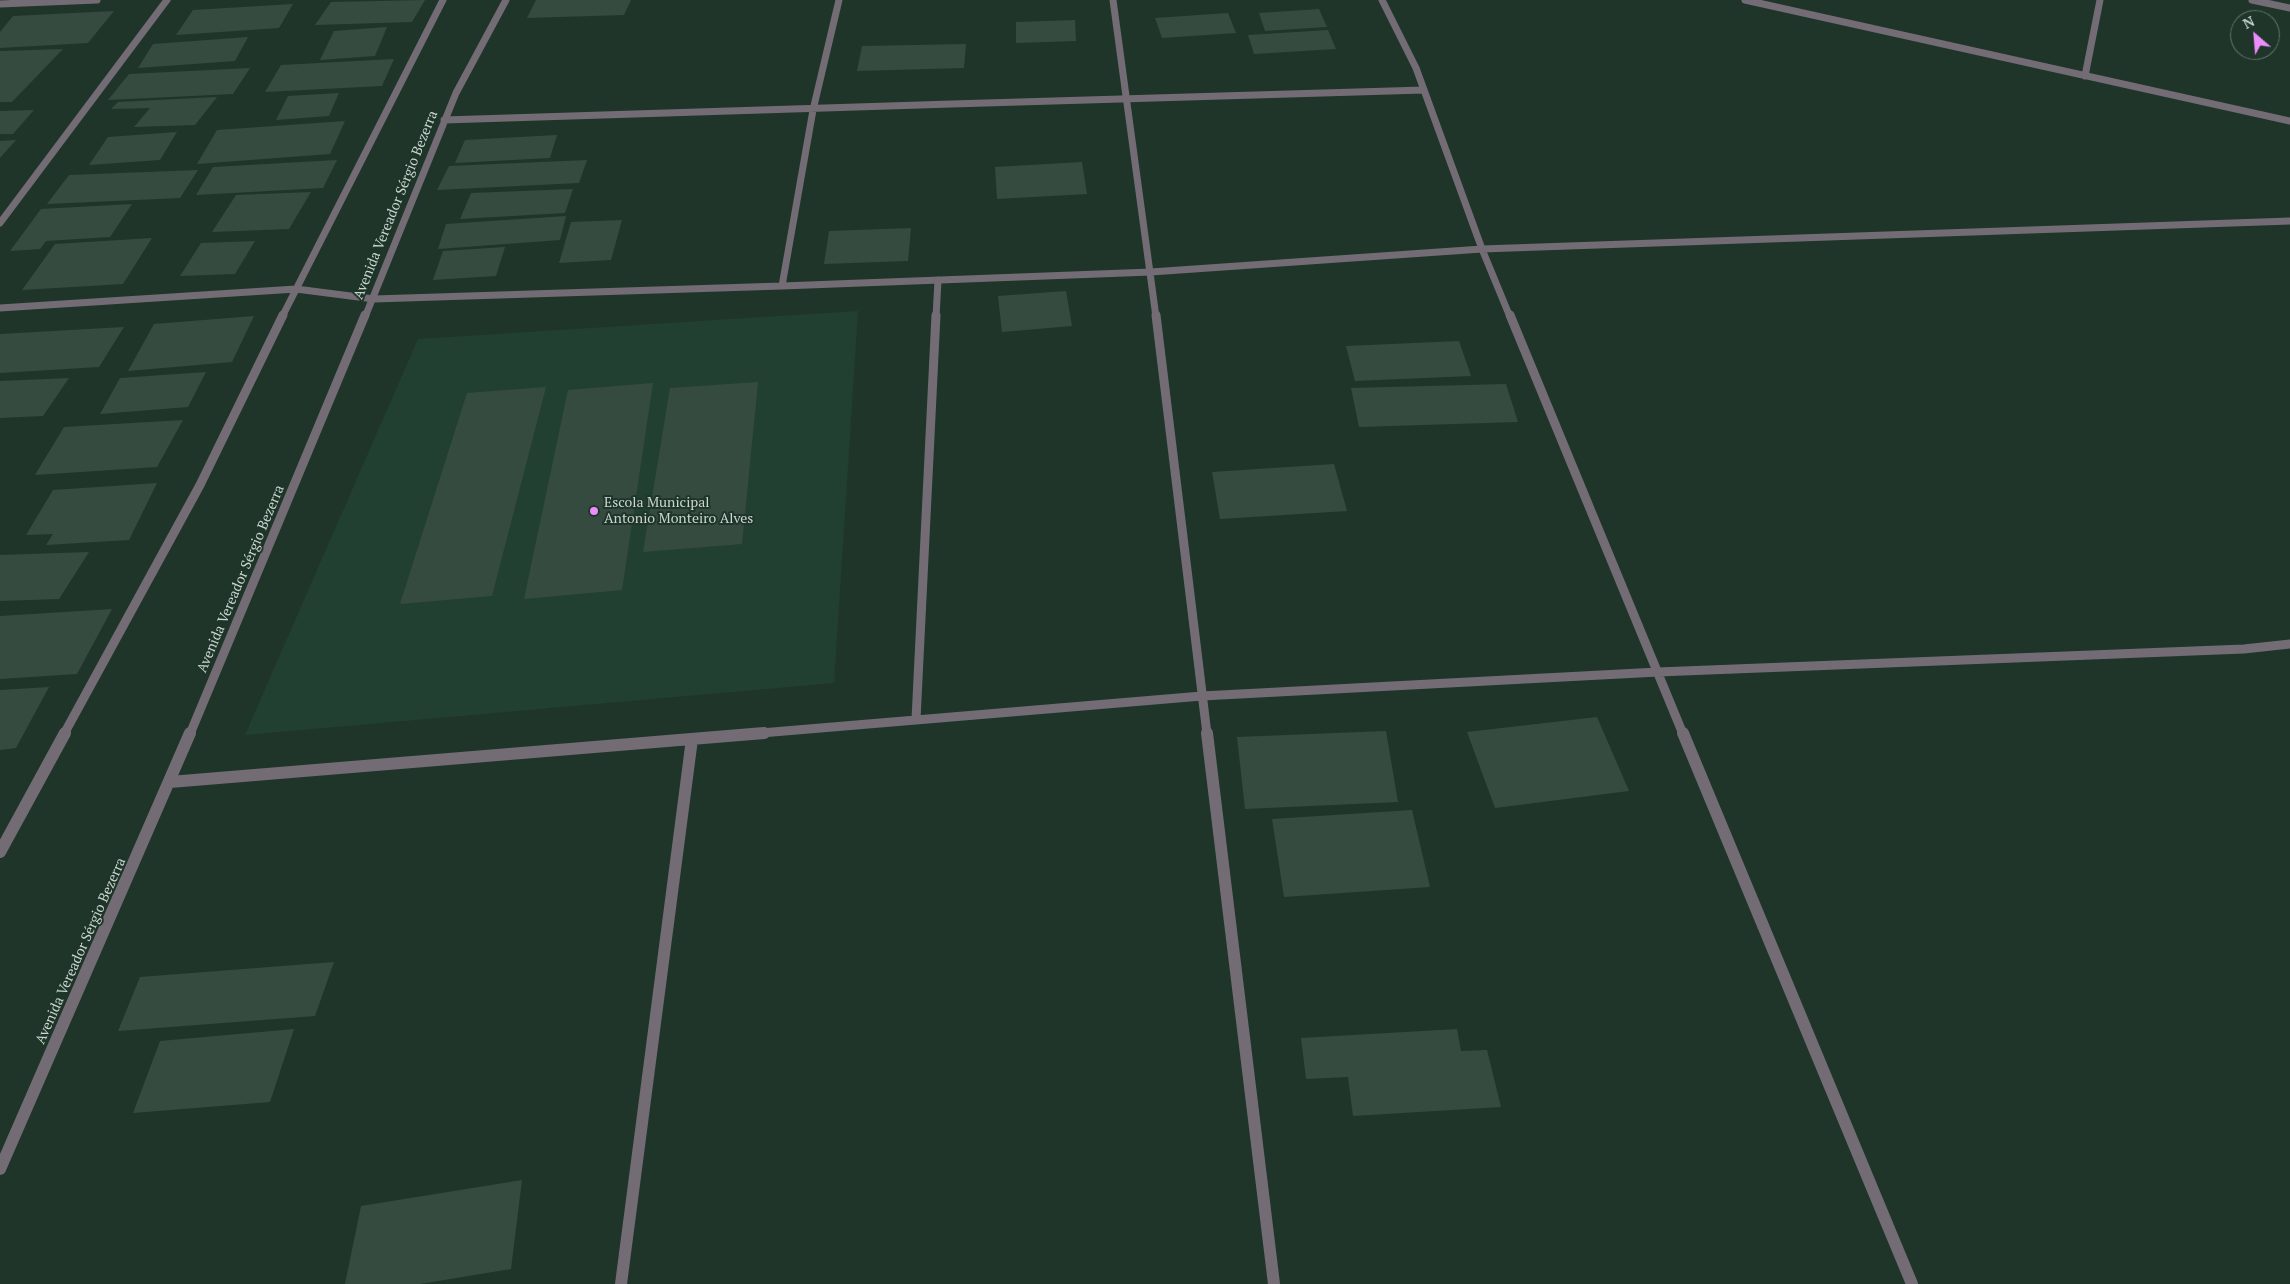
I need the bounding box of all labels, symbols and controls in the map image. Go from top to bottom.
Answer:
north arrow [2230,10,2280,60]
text: N [2239,11,2257,33]
street label: Avenida Vereador Sérgio Bezerra [350,108,442,302]
street label: Avenida Vereador Sérgio Bezerra [194,483,288,675]
place label: Escola Municipal Antonio Monteiro Alves [604,495,753,528]
marker: Escola Municipal Antonio Monteiro Alves [588,505,600,517]
street label: Avenida Vereador Sérgio Bezerra [32,855,130,1047]

